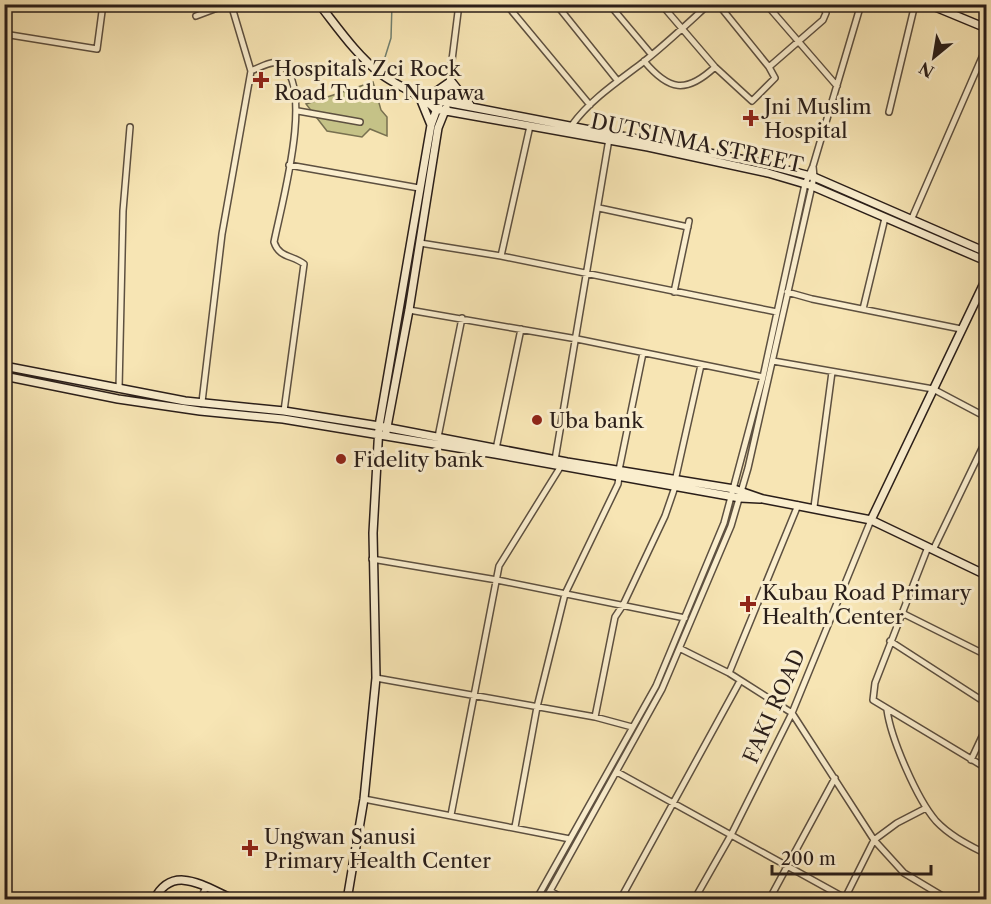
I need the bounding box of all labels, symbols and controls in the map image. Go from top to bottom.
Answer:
north arrow [904,27,964,87]
place label: Hospitals Zci Rock Road Tudun Nupawa [274,56,485,105]
text: N [915,58,938,82]
marker: Hospitals Zci Rock Road Tudun Nupawa [252,71,270,89]
place label: Jni Muslim Hospital [761,94,872,143]
street label: DUTSINMA STREET [589,108,806,178]
marker: Jni Muslim Hospital [742,109,760,127]
place label: Uba bank [549,408,644,433]
marker: Uba bank [530,413,544,427]
place label: Fidelity bank [353,447,484,472]
marker: Fidelity bank [334,452,348,466]
place label: Kubau Road Primary Health Center [762,580,972,629]
marker: Kubau Road Primary Health Center [739,595,757,613]
street label: FAKI ROAD [738,645,810,767]
place label: Ungwan Sanusi Primary Health Center [264,824,491,873]
scale bar [772,838,931,876]
marker: Ungwan Sanusi Primary Health Center [241,839,259,857]
text: 200 m [781,848,836,870]

